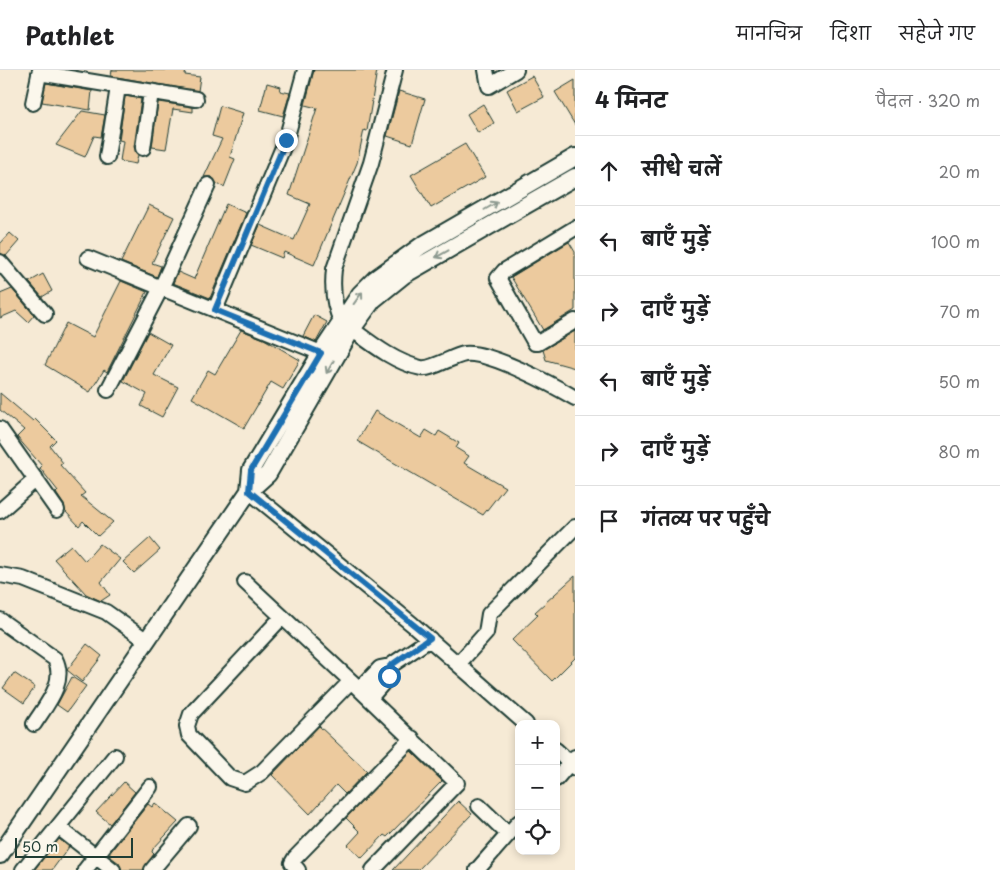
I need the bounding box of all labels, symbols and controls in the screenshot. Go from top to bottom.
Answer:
text: Pathlet [25,17,115,53]
text: मानचित्र [736,19,802,46]
text: दिशा [830,19,871,46]
text: सहेजे गए [899,19,975,46]
text: 4 मिनट [595,83,667,115]
text: पैदल · 320 m [876,88,980,112]
route end [275,129,298,152]
text: सीधे चलें [642,154,721,182]
icon: ahead [595,157,623,185]
text: 20 m [939,159,980,183]
one-way arrow [483,200,497,210]
text: बाएँ मुड़ें [642,224,710,252]
icon: left [595,227,623,255]
text: 100 m [931,229,980,253]
one-way arrow [434,249,449,259]
one-way arrow [353,292,364,305]
text: दाएँ मुड़ें [642,294,709,322]
icon: right [595,297,623,325]
text: 70 m [940,299,980,323]
one-way arrow [325,359,335,374]
text: बाएँ मुड़ें [642,364,710,392]
icon: left [595,367,623,395]
text: 50 m [939,369,980,393]
text: दाएँ मुड़ें [642,434,709,462]
icon: right [595,437,623,465]
text: 80 m [938,439,980,463]
text: गंतव्य पर पहुँचे [642,504,770,532]
icon: arrive [595,507,623,535]
route start [378,665,401,688]
map controls [515,720,560,855]
button: + [515,720,560,765]
button: − [515,765,560,810]
button: locate [515,810,560,855]
scale bar [15,835,132,858]
text: 50 m [22,836,58,857]

